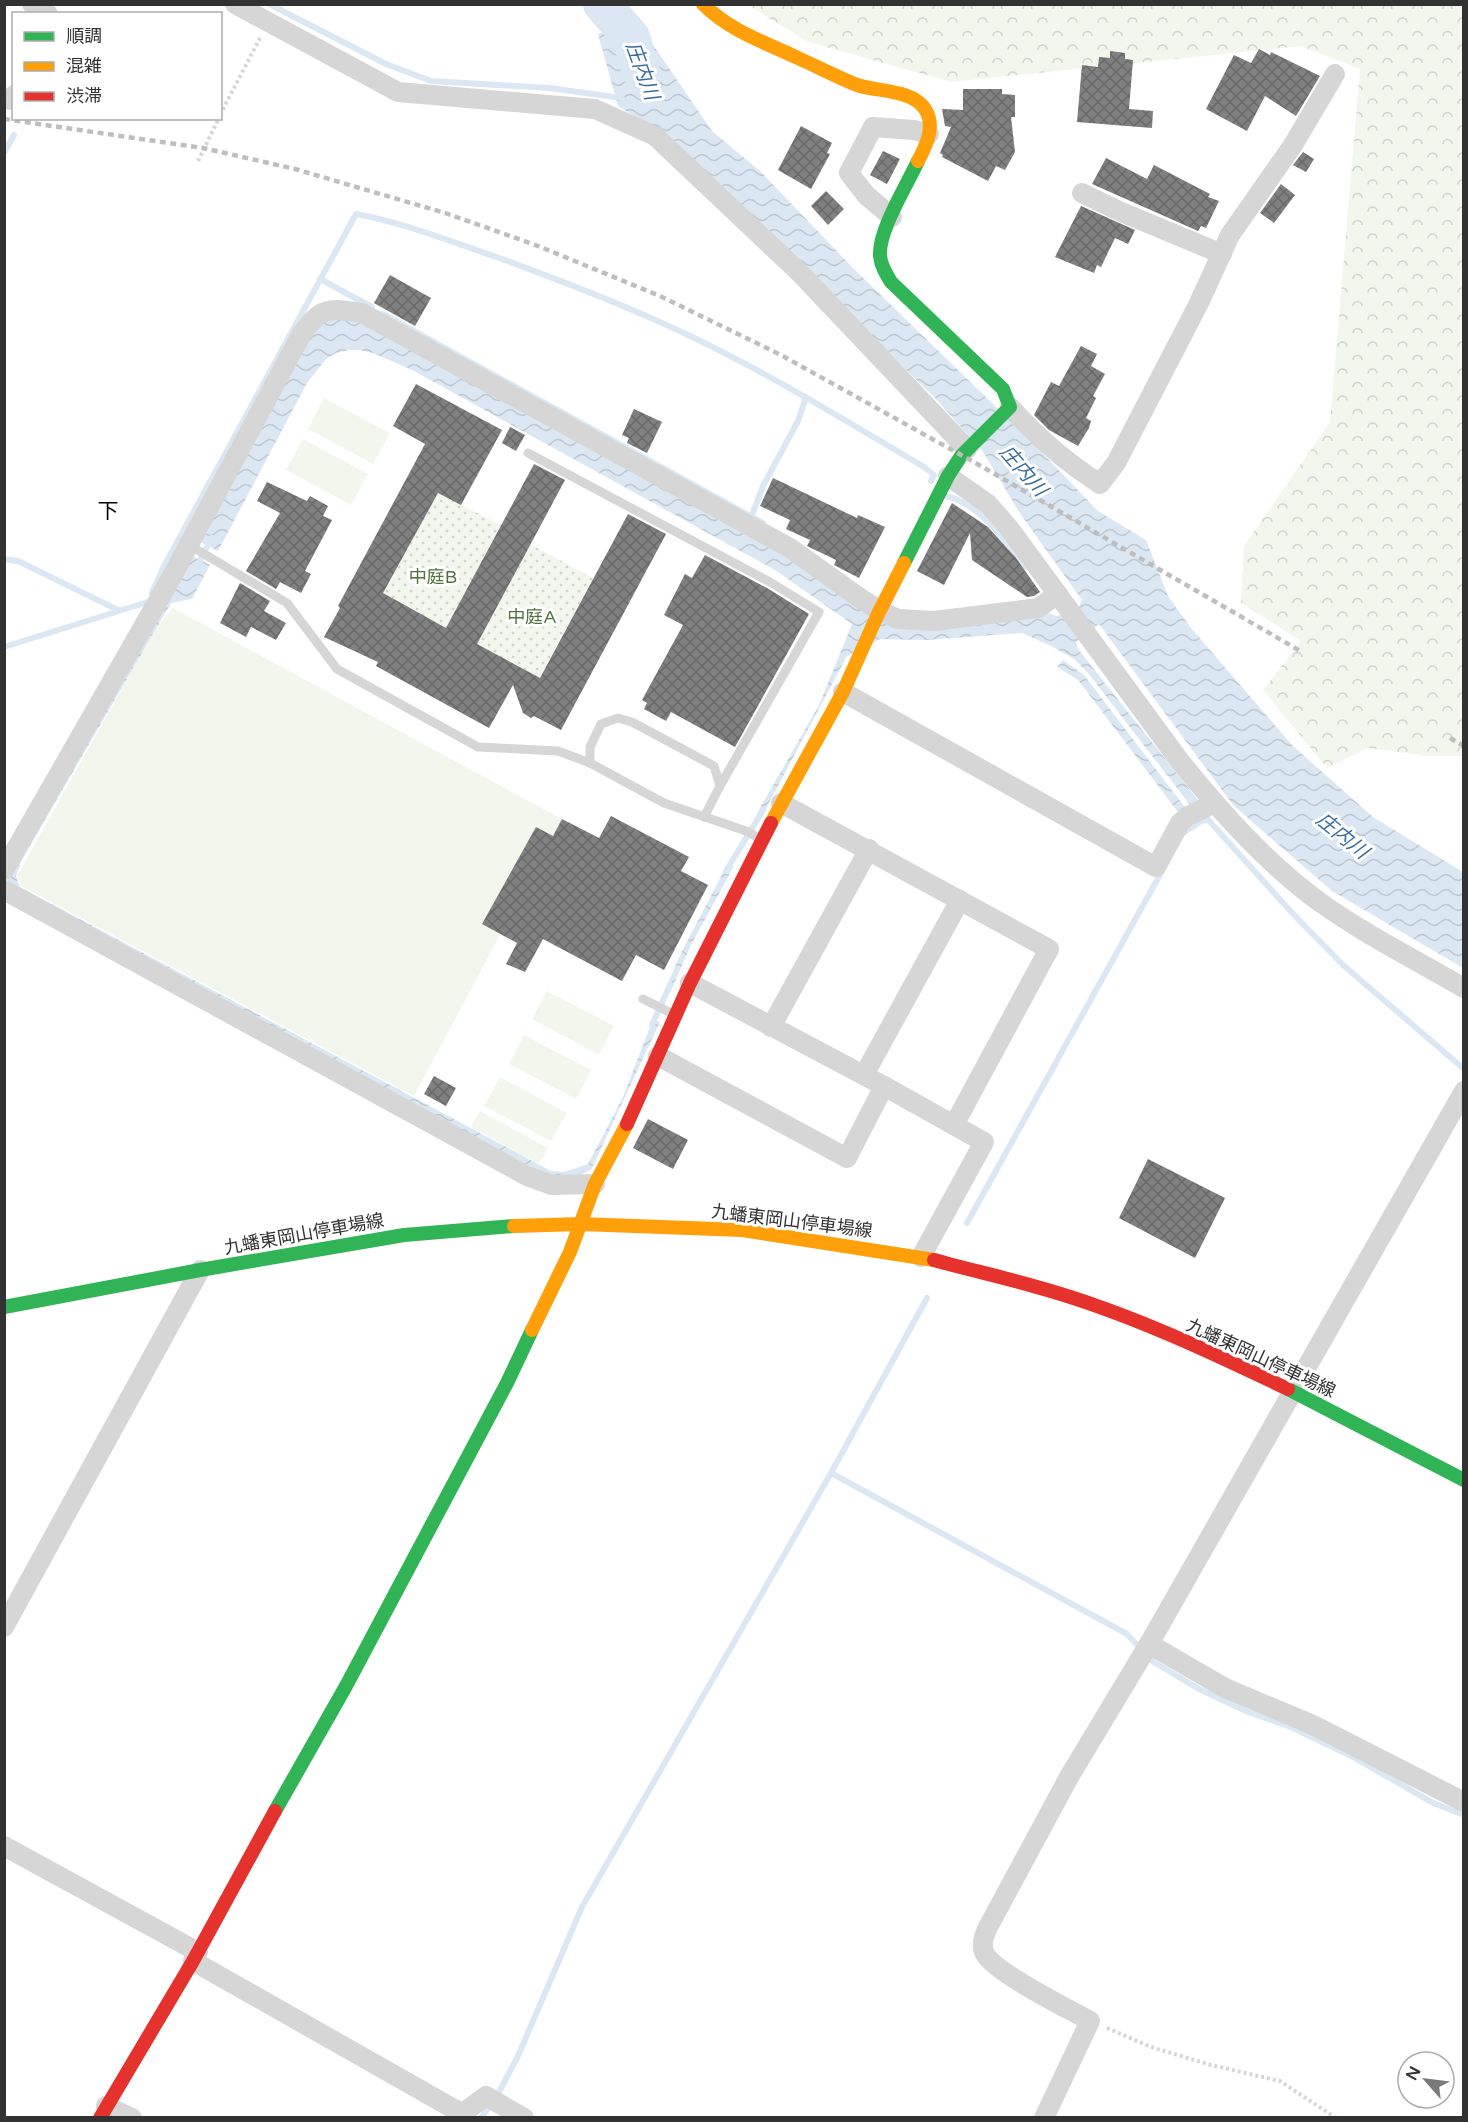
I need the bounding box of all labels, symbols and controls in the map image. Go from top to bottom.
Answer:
legend [12,12,222,120]
text: 順調 [66,25,102,47]
water label: 庄内川 [620,39,664,105]
text: 混雑 [66,55,102,77]
text: 渋滞 [66,85,102,107]
water label: 庄内川 [994,440,1053,503]
district label: 下 [98,499,119,524]
park label: 中庭B [409,566,457,588]
park label: 中庭A [507,606,557,628]
water label: 庄内川 [1311,808,1374,865]
street label: 九蟠東岡山停車場線 [710,1200,874,1242]
street label: 九蟠東岡山停車場線 [222,1209,386,1259]
street label: 九蟠東岡山停車場線 [1183,1314,1339,1402]
north arrow [1396,2050,1456,2110]
text: N [1402,2063,1425,2084]

